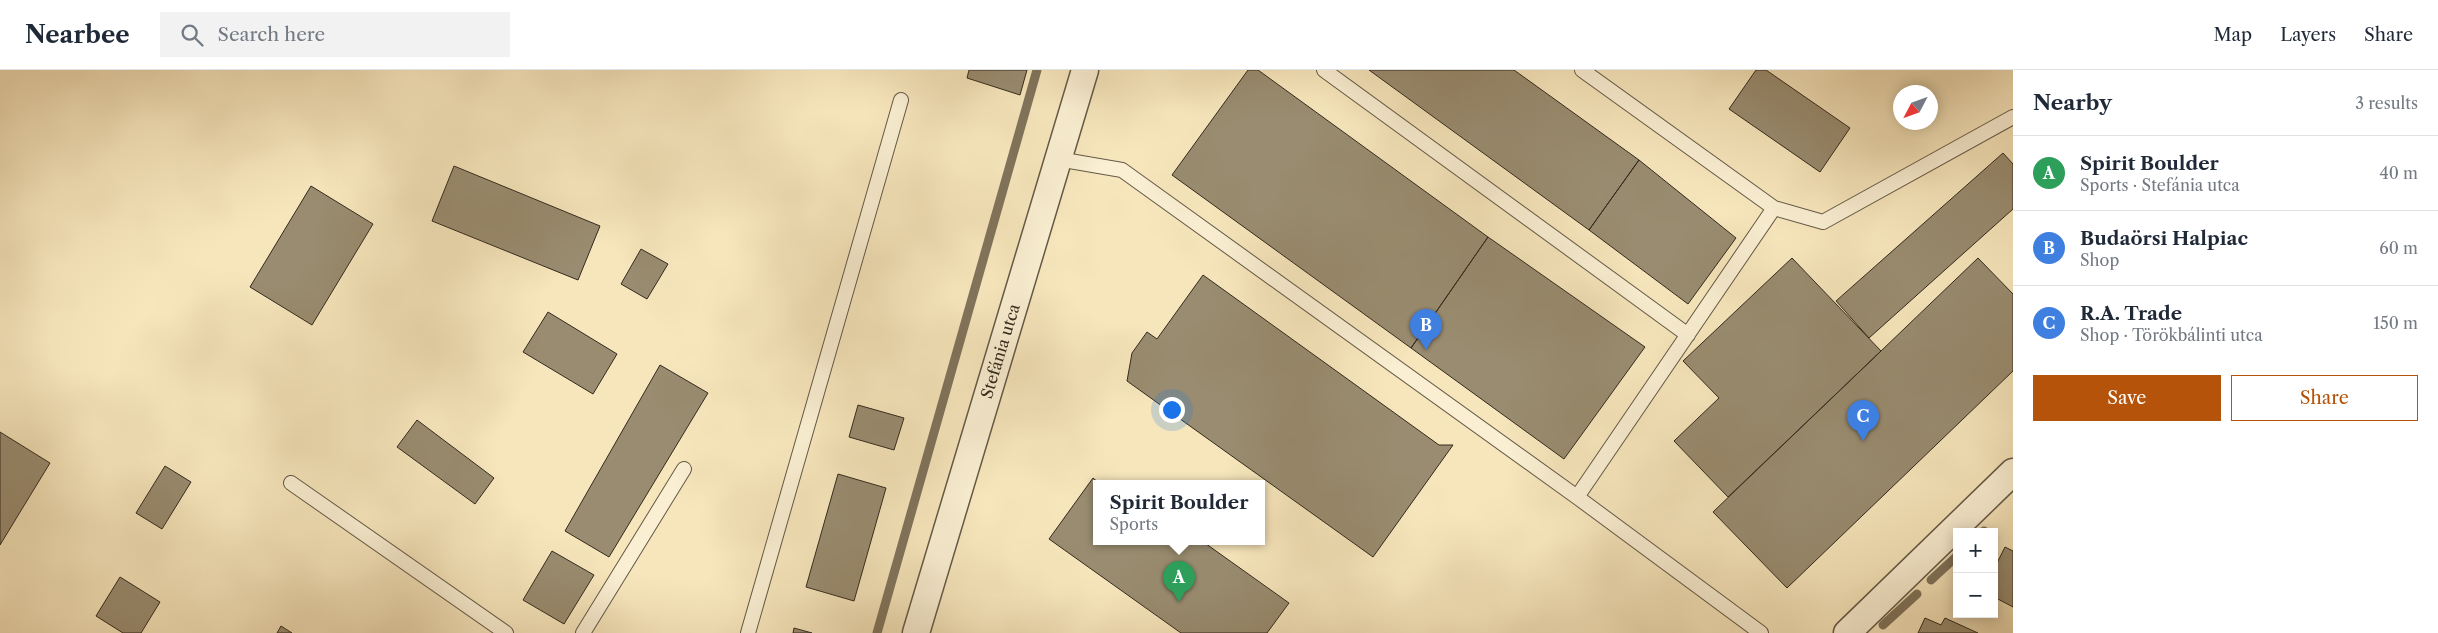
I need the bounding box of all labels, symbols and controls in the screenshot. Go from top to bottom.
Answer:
search box [160,12,510,57]
text: Nearbee [25,20,130,49]
icon: search [178,21,206,49]
text: Search here [218,23,325,46]
text: Map [2214,24,2252,46]
text: Layers [2280,24,2336,46]
text: Share [2364,24,2413,46]
north arrow [1893,85,1938,130]
text: Nearby [2033,90,2112,115]
text: 3 results [2355,93,2418,113]
text: Spirit Boulder [2080,152,2219,175]
text: A [2043,163,2055,183]
text: 40 m [2379,163,2418,183]
text: Sports · Stefánia utca [2080,175,2240,195]
text: Budaörsi Halpiac [2080,227,2248,250]
text: B [2043,238,2055,258]
text: 60 m [2379,238,2418,258]
text: Shop [2080,250,2119,270]
street label: Stefánia utca [976,301,1024,401]
text: R.A. Trade [2080,302,2182,325]
pin: B [1410,309,1442,350]
text: C [2043,313,2055,333]
text: 150 m [2373,313,2418,333]
text: Shop · Törökbálinti utca [2080,325,2263,345]
button: Save [2033,375,2221,421]
button: Share [2231,375,2418,421]
your location [1159,397,1185,423]
pin: C [1847,400,1879,441]
popup [1093,480,1265,545]
text: Spirit Boulder [1110,491,1248,514]
text: Sports [1110,514,1158,534]
map controls [1953,528,1998,618]
button: + [1953,528,1998,573]
pin: A [1163,561,1195,602]
button: − [1953,573,1998,618]

